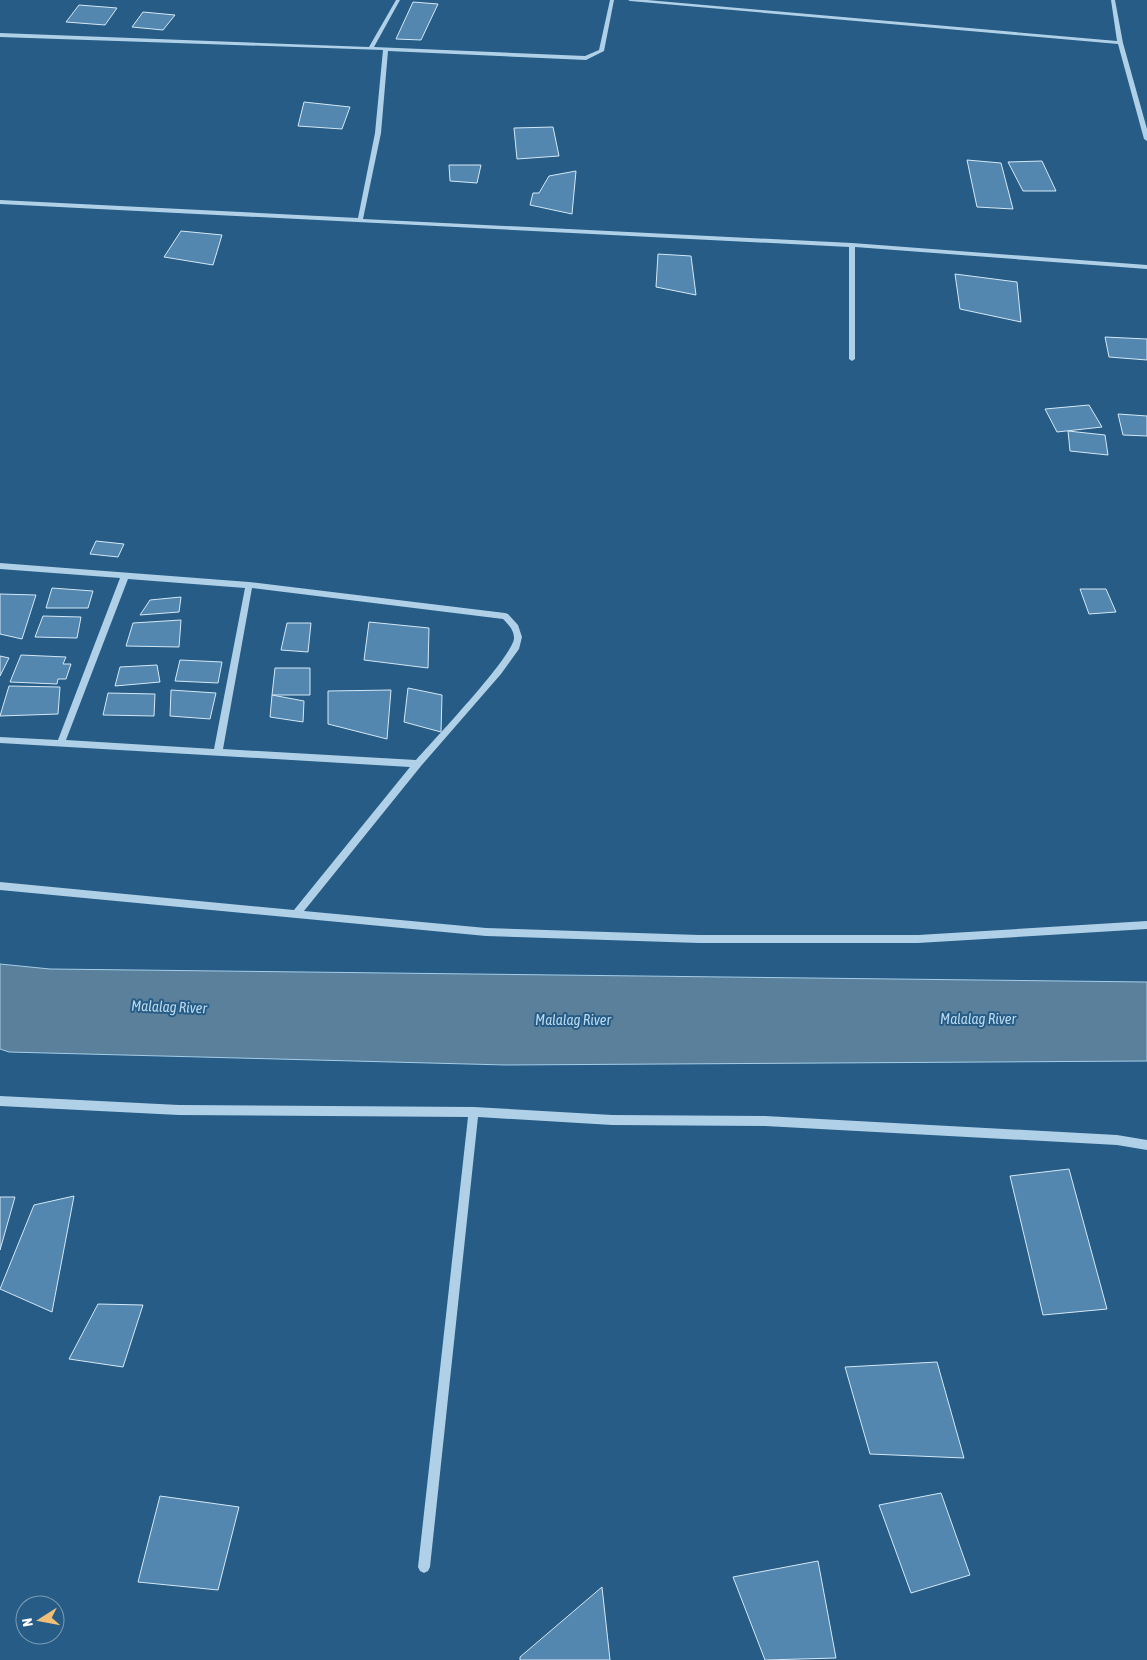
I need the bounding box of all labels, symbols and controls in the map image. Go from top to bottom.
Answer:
water label: Malalag River [131,997,208,1016]
water label: Malalag River [940,1010,1016,1027]
water label: Malalag River [535,1011,611,1028]
north arrow [15,1595,65,1645]
text: N [19,1617,36,1628]

